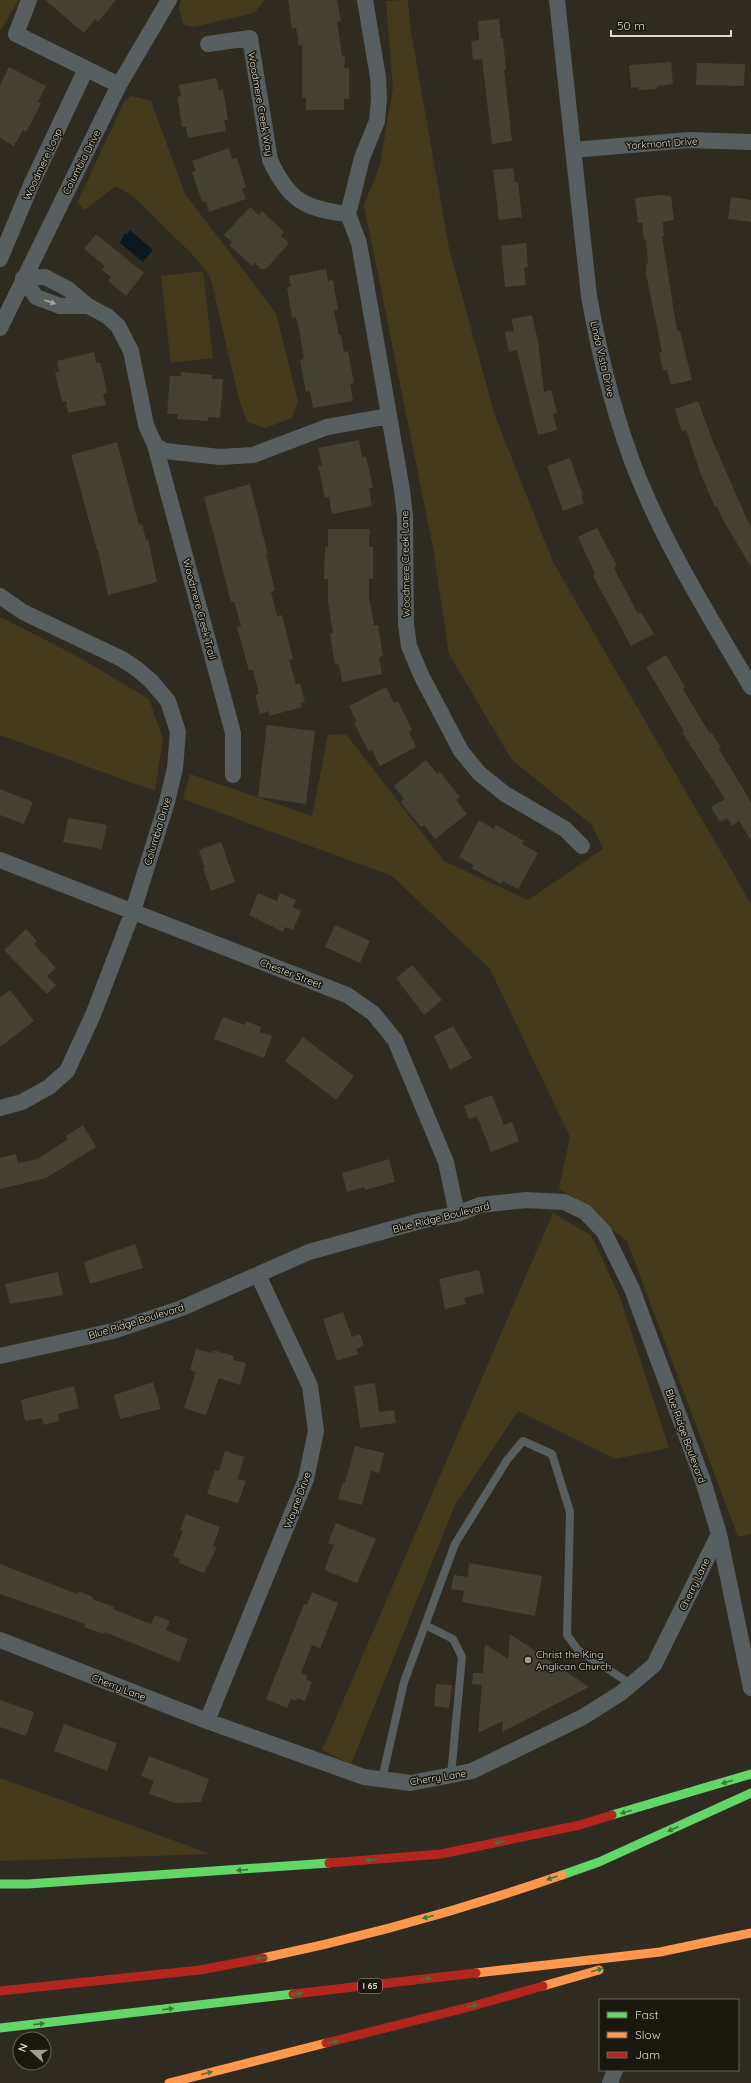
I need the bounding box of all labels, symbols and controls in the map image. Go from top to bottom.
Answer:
scale bar [611,12,731,38]
text: 50 m [617,18,645,33]
street label: Woodmere Creek Way [245,51,276,157]
street label: Woodmere Loop [20,126,65,202]
street label: Columbia Drive [60,127,103,197]
street label: Yorkmont Drive [626,134,699,152]
one-way arrow [44,300,56,306]
street label: Linda Vista Drive [587,320,618,399]
street label: Woodmere Creek Lane [398,510,413,617]
street label: Woodmere Creek Trail [180,557,219,661]
street label: Columbia Drive [141,795,174,867]
street label: Chester Street [258,956,324,991]
street label: Blue Ridge Boulevard [391,1199,491,1236]
street label: Blue Ridge Boulevard [87,1301,185,1342]
street label: Blue Ridge Boulevard [662,1387,709,1485]
street label: Wayne Drive [281,1470,314,1530]
street label: Cherry Lane [676,1556,713,1613]
place label: Christ the King Anglican Church [536,1648,611,1673]
marker: Christ the King Anglican Church [523,1655,533,1665]
street label: Cherry Lane [90,1671,148,1704]
street label: Cherry Lane [409,1767,467,1788]
one-way arrow [721,1779,733,1785]
one-way arrow [620,1809,632,1815]
one-way arrow [666,1827,678,1833]
one-way arrow [494,1839,506,1845]
one-way arrow [365,1856,377,1863]
one-way arrow [236,1867,248,1874]
one-way arrow [546,1876,558,1882]
one-way arrow [422,1915,435,1921]
one-way arrow [255,1955,267,1961]
one-way arrow [591,1967,603,1973]
one-way arrow [420,1976,432,1982]
road number: I 65 [358,1979,382,1993]
one-way arrow [291,1991,303,1998]
legend [599,1999,739,2071]
one-way arrow [466,2003,478,2009]
one-way arrow [162,2006,174,2013]
text: Fast [635,2007,659,2022]
one-way arrow [33,2021,45,2027]
text: Slow [635,2027,661,2042]
north arrow [12,2031,52,2071]
one-way arrow [326,2038,339,2044]
text: N [15,2041,31,2054]
text: Jam [635,2047,660,2062]
one-way arrow [200,2070,213,2076]

